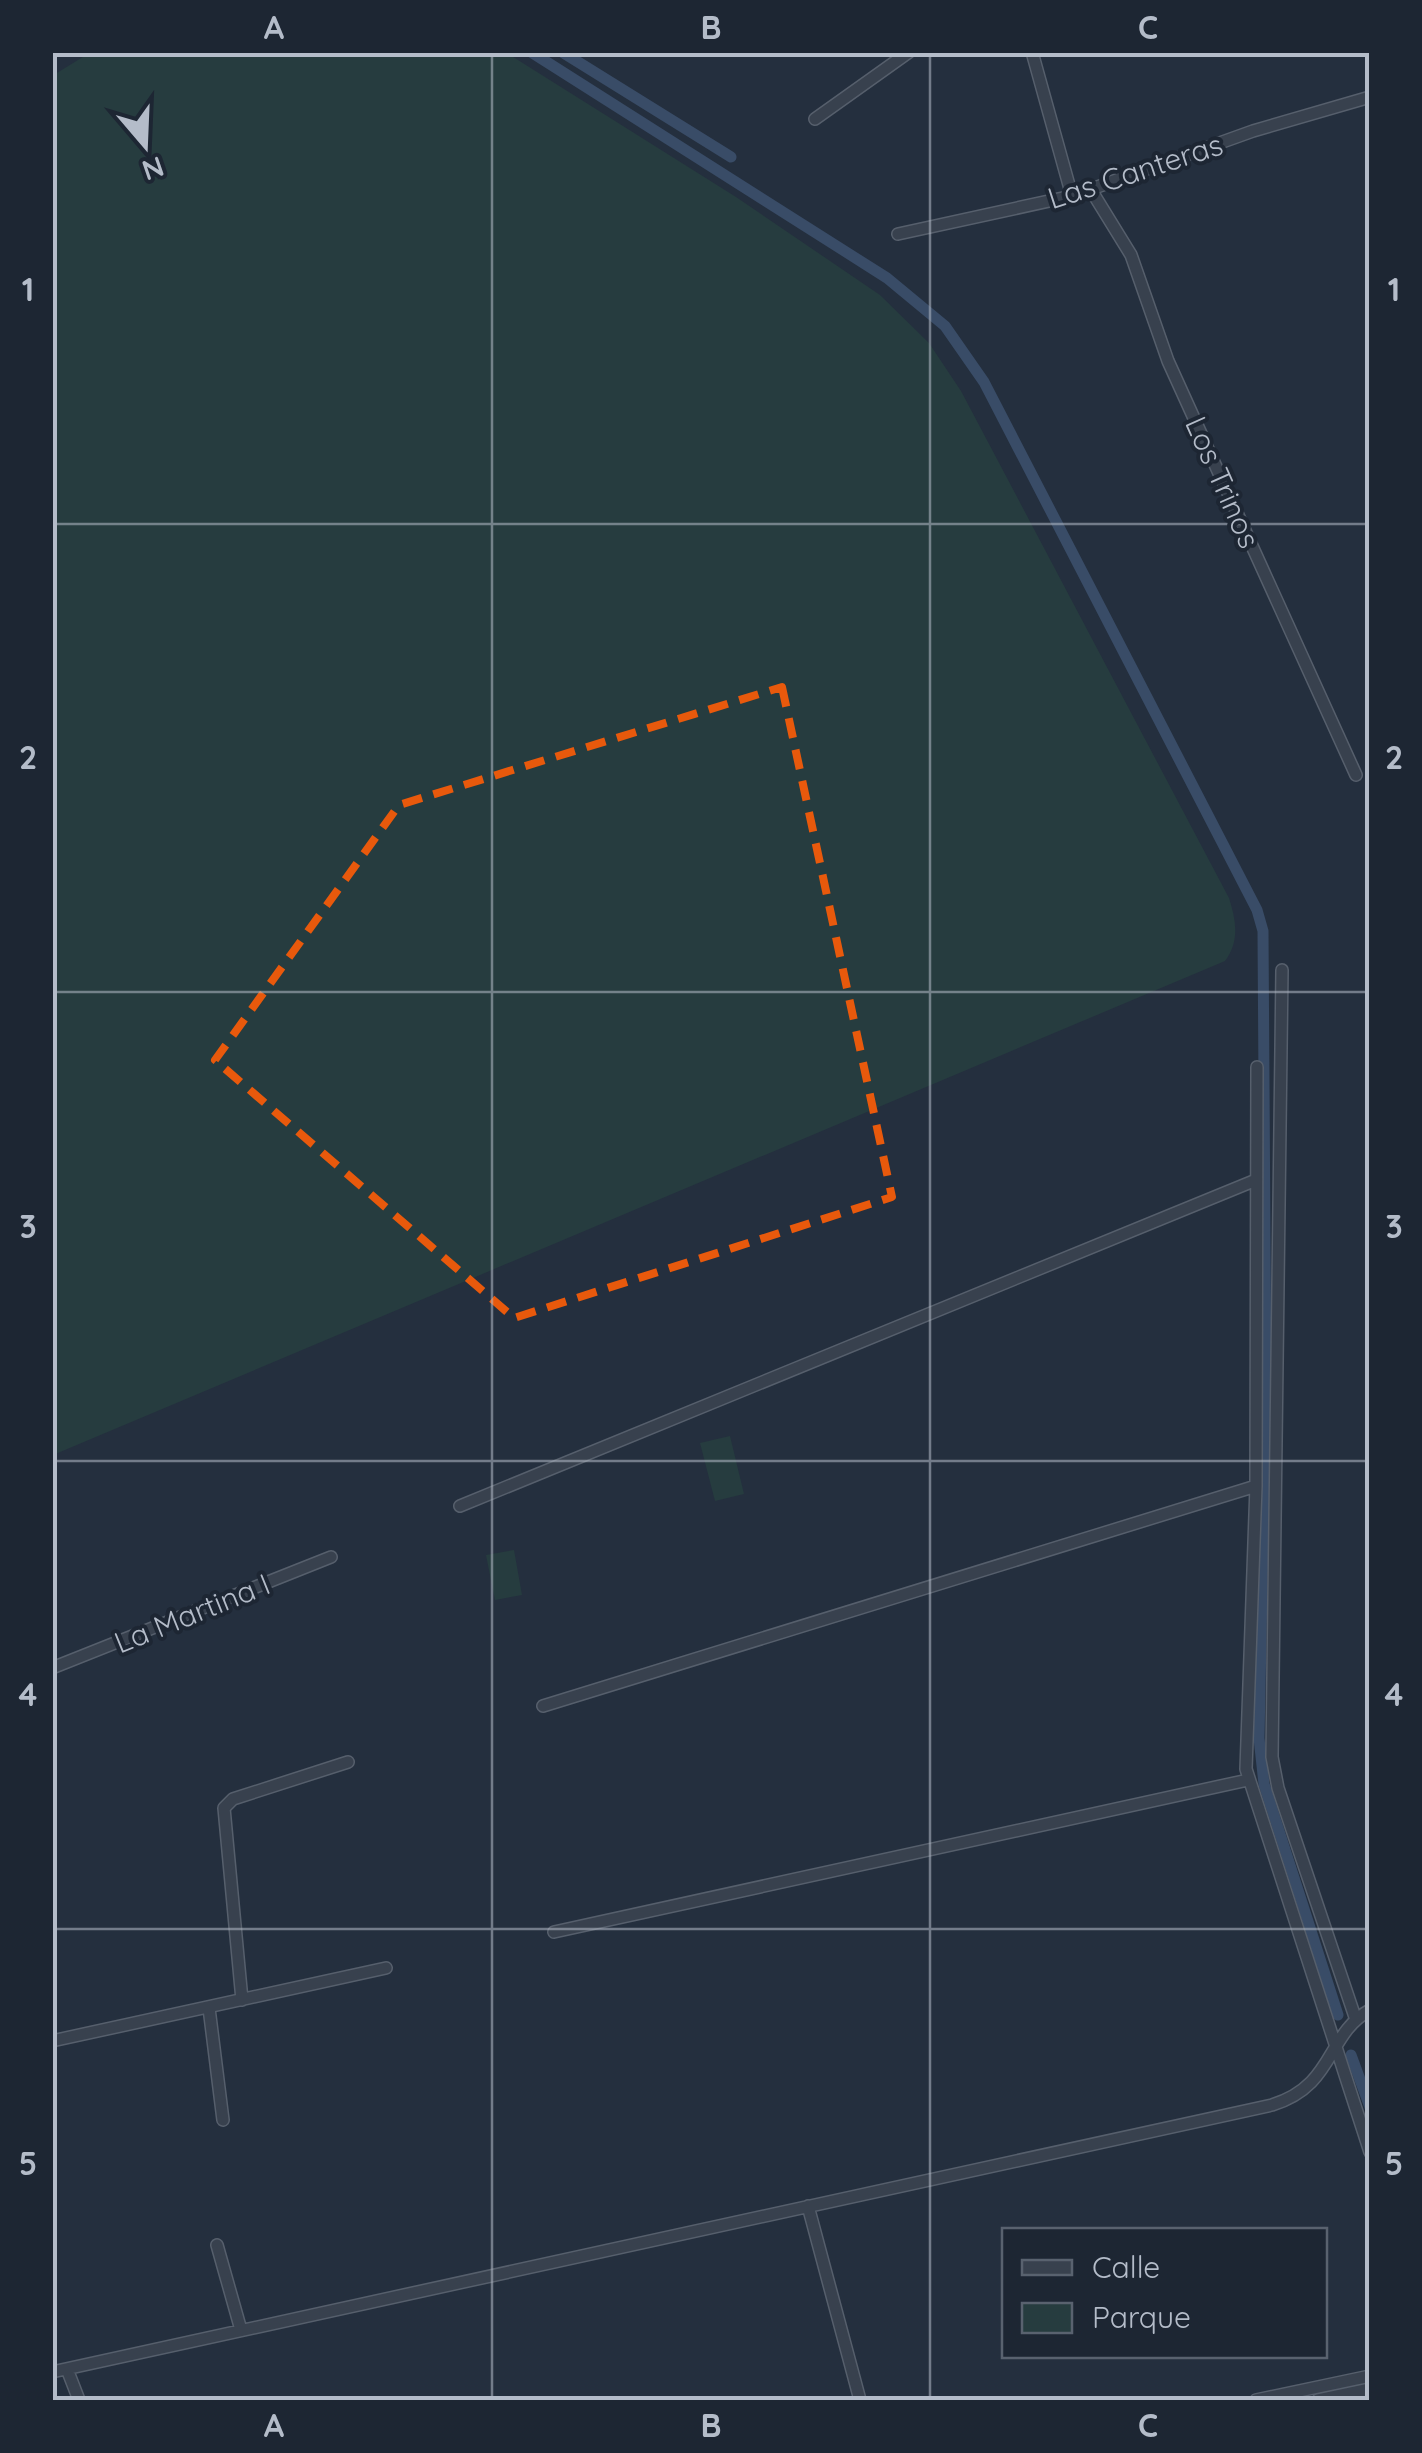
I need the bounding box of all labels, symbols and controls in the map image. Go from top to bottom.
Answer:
text: A [264,7,285,47]
text: B [701,7,721,47]
text: C [1138,7,1158,47]
north arrow [95,95,195,195]
street label: Las Canteras [1043,125,1227,217]
text: N [138,149,169,189]
text: 1 [22,269,34,309]
text: 1 [1388,269,1400,309]
street label: Los Trinos [1177,410,1269,554]
text: 2 [19,737,37,777]
text: 2 [1385,737,1403,777]
text: 3 [19,1206,37,1246]
text: 3 [1385,1206,1403,1246]
street label: La Martina I [109,1565,275,1661]
text: 4 [19,1674,38,1714]
text: 4 [1385,1674,1404,1714]
text: 5 [19,2143,37,2183]
text: 5 [1385,2143,1403,2183]
legend [1002,2228,1327,2358]
text: Calle [1092,2248,1160,2286]
text: Parque [1092,2298,1191,2336]
text: A [264,2405,285,2445]
text: B [701,2405,721,2445]
text: C [1138,2405,1158,2445]

